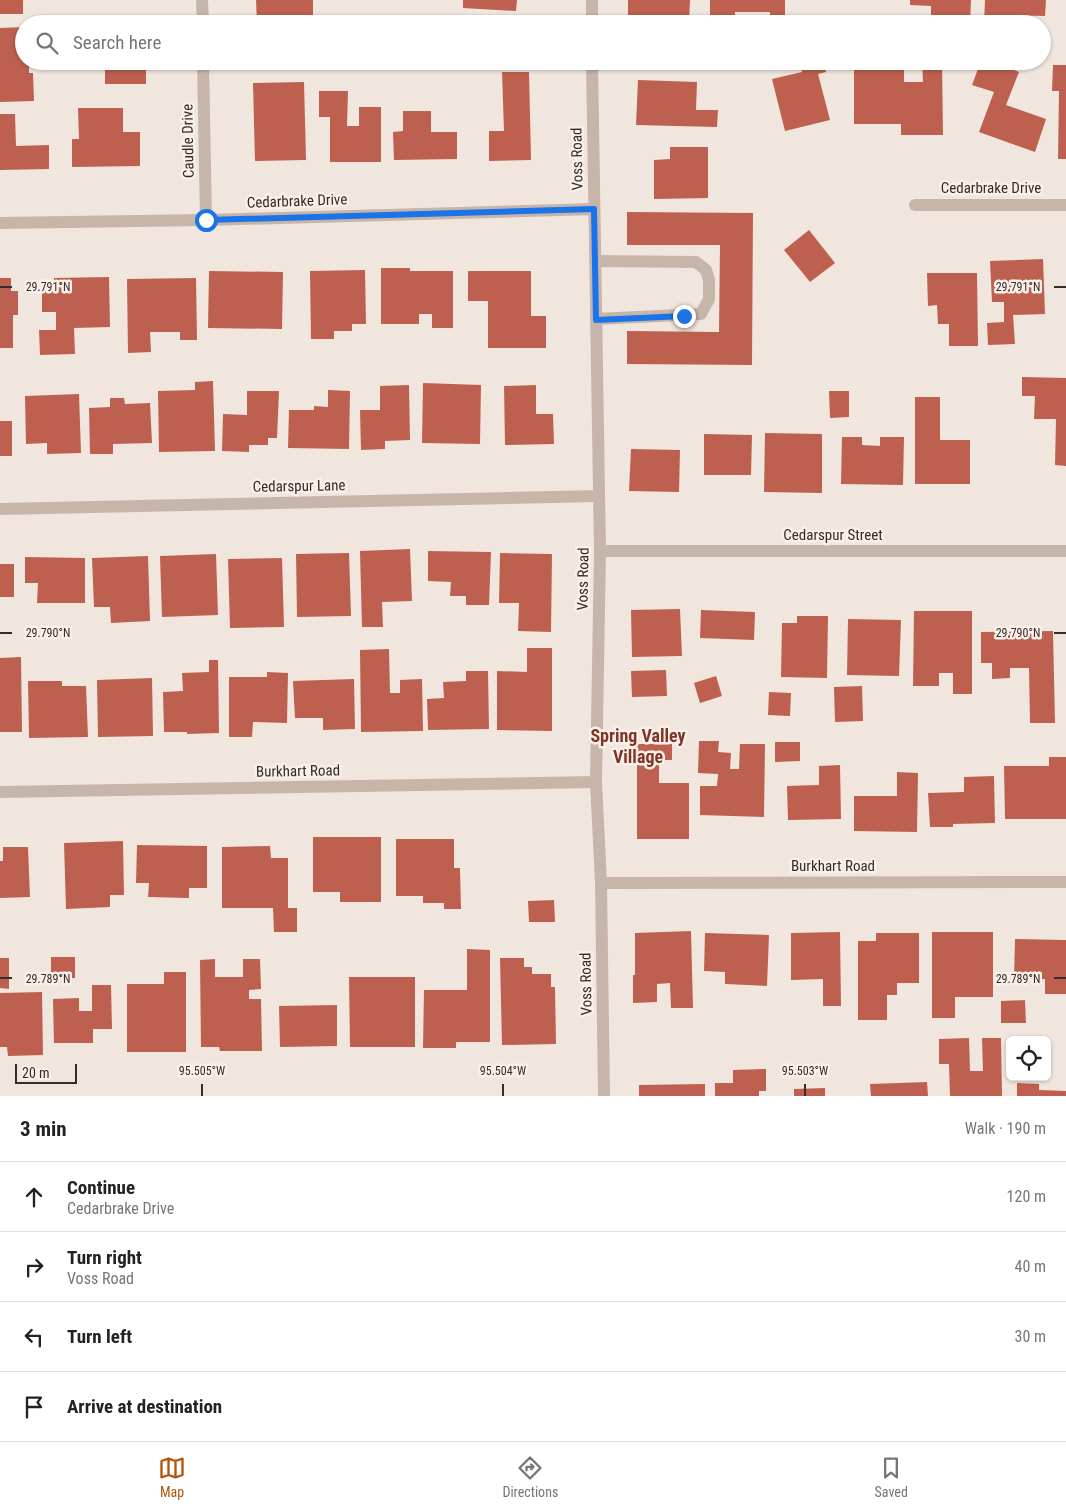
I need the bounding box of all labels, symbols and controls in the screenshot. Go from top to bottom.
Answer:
search box [15,15,1051,70]
icon: search [33,29,61,57]
text: Search here [73,31,161,54]
street label: Caudle Drive [178,104,198,178]
street label: Voss Road [567,127,587,191]
street label: Cedarbrake Drive [941,179,1041,197]
street label: Cedarbrake Drive [246,190,348,212]
route start [195,209,218,232]
text: 29.791°N [26,280,70,294]
text: 29.791°N [996,280,1040,294]
route end [673,305,696,328]
street label: Cedarspur Lane [252,476,346,496]
street label: Cedarspur Street [783,526,883,544]
street label: Voss Road [573,547,593,611]
text: 29.790°N [26,626,70,640]
text: 29.790°N [996,626,1040,640]
district label: Spring Valley Village [590,725,686,767]
street label: Burkhart Road [256,761,340,781]
street label: Burkhart Road [791,857,875,875]
street label: Voss Road [576,952,596,1016]
text: 29.789°N [26,972,70,986]
text: 29.789°N [996,972,1040,986]
map controls [1006,1036,1051,1081]
button: locate [1006,1036,1051,1081]
scale bar [15,1061,78,1084]
text: 95.505°W [179,1064,225,1078]
text: 95.504°W [480,1064,526,1078]
text: 95.503°W [782,1064,828,1078]
text: 20 m [22,1065,50,1081]
text: 3 min [20,1117,67,1141]
text: Walk · 190 m [965,1119,1046,1138]
text: Continue [67,1176,135,1199]
icon: ahead [20,1183,48,1211]
text: 120 m [1007,1187,1046,1206]
text: Cedarbrake Drive [67,1199,174,1218]
text: Turn right [67,1246,142,1269]
icon: right [20,1253,48,1281]
text: 40 m [1014,1257,1046,1276]
text: Voss Road [67,1269,134,1288]
icon: left [20,1323,48,1351]
text: Turn left [67,1325,132,1348]
text: 30 m [1014,1327,1046,1346]
icon: arrive [20,1393,48,1421]
text: Arrive at destination [67,1395,222,1418]
tab: Map [158,1454,186,1500]
tab: Directions [502,1454,558,1500]
tab: Saved [875,1454,908,1500]

